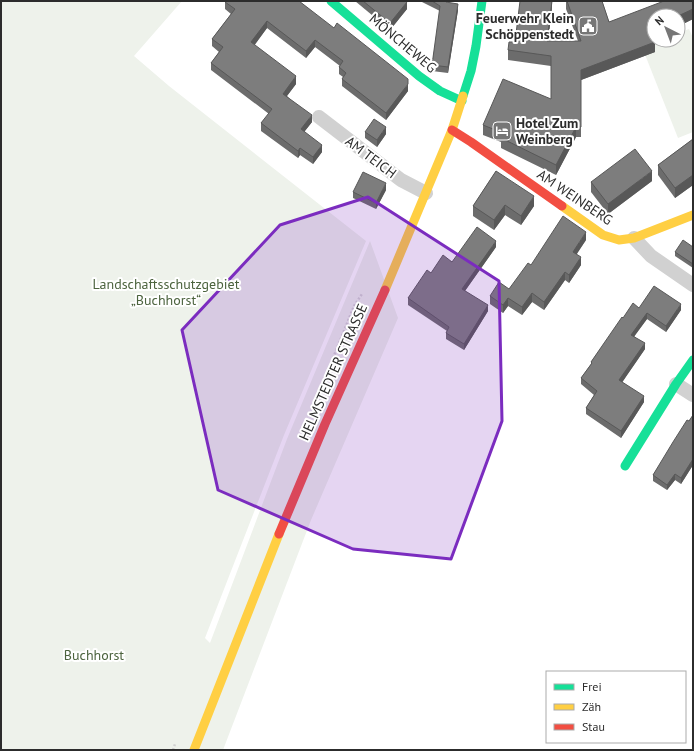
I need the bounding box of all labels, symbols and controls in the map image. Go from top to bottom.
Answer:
north arrow [646,8,686,48]
place label: Feuerwehr Klein Schöppenstedt [476,9,574,43]
street label: MÖNCHEWEG [366,10,440,76]
text: N [652,13,667,28]
public building icon: Feuerwehr Klein Schöppenstedt [577,15,599,37]
place label: Hotel Zum Weinberg [516,114,578,148]
hotel icon: Hotel Zum Weinberg [491,120,513,142]
street label: AM TEICH [342,132,400,182]
street label: AM WEINBERG [534,165,616,229]
park label: Landschaftsschutzgebiet „Buchhorst“ [93,275,240,309]
street label: HELMSTEDTER STRASSE [295,301,371,443]
park label: Buchhorst [64,646,124,664]
legend [546,671,686,743]
text: Frei [582,679,602,694]
text: Zäh [582,699,601,714]
text: Stau [582,719,605,734]

